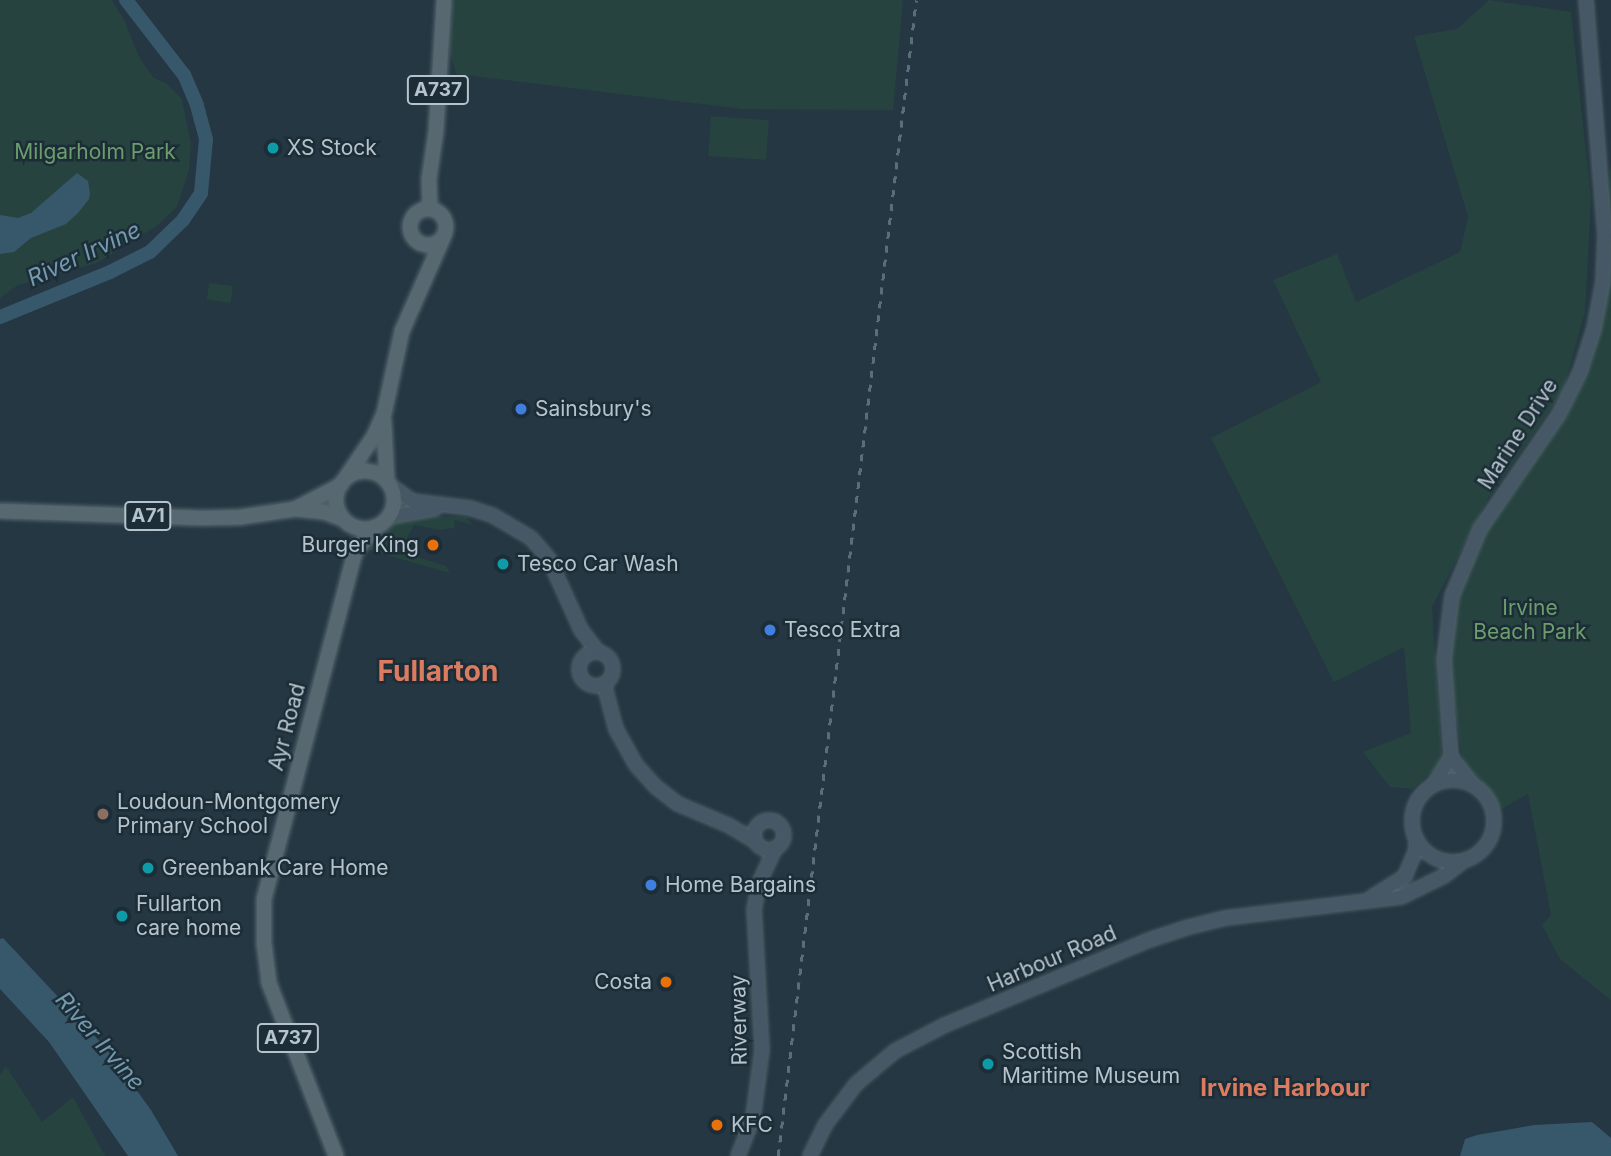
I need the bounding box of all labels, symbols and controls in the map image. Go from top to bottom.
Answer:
road number: A737 [406,74,470,106]
place label: XS Stock [287,135,377,161]
park label: Milgarholm Park [14,139,176,165]
marker: XS Stock [265,140,281,156]
water label: River Irvine [23,216,145,292]
street label: Marine Drive [1473,374,1563,494]
place label: Sainsbury's [535,396,652,422]
marker: Sainsbury's [513,401,529,417]
road number: A71 [124,500,172,531]
place label: Burger King [302,532,419,558]
marker: Burger King [425,537,441,553]
place label: Tesco Car Wash [517,551,679,577]
marker: Tesco Car Wash [495,556,511,572]
park label: Irvine Beach Park [1473,595,1587,645]
place label: Tesco Extra [784,617,901,643]
marker: Tesco Extra [762,622,778,638]
district label: Fullarton [378,654,498,688]
street label: Ayr Road [263,681,311,773]
place label: Loudoun-Montgomery Primary School [117,789,341,839]
marker: Loudoun-Montgomery Primary School [95,806,111,822]
place label: Greenbank Care Home [162,855,388,881]
marker: Greenbank Care Home [140,860,156,876]
place label: Home Bargains [665,872,816,898]
marker: Home Bargains [643,877,659,893]
place label: Fullarton care home [136,891,241,941]
marker: Fullarton care home [114,908,130,924]
street label: Harbour Road [984,920,1120,998]
place label: Costa [594,969,652,995]
marker: Costa [658,974,674,990]
street label: Riverway [726,974,752,1066]
water label: River Irvine [50,986,150,1096]
road number: A737 [256,1022,320,1054]
place label: Scottish Maritime Museum [1002,1039,1180,1089]
marker: Scottish Maritime Museum [980,1056,996,1072]
district label: Irvine Harbour [1200,1074,1370,1102]
place label: KFC [731,1112,773,1138]
marker: KFC [709,1117,725,1133]

